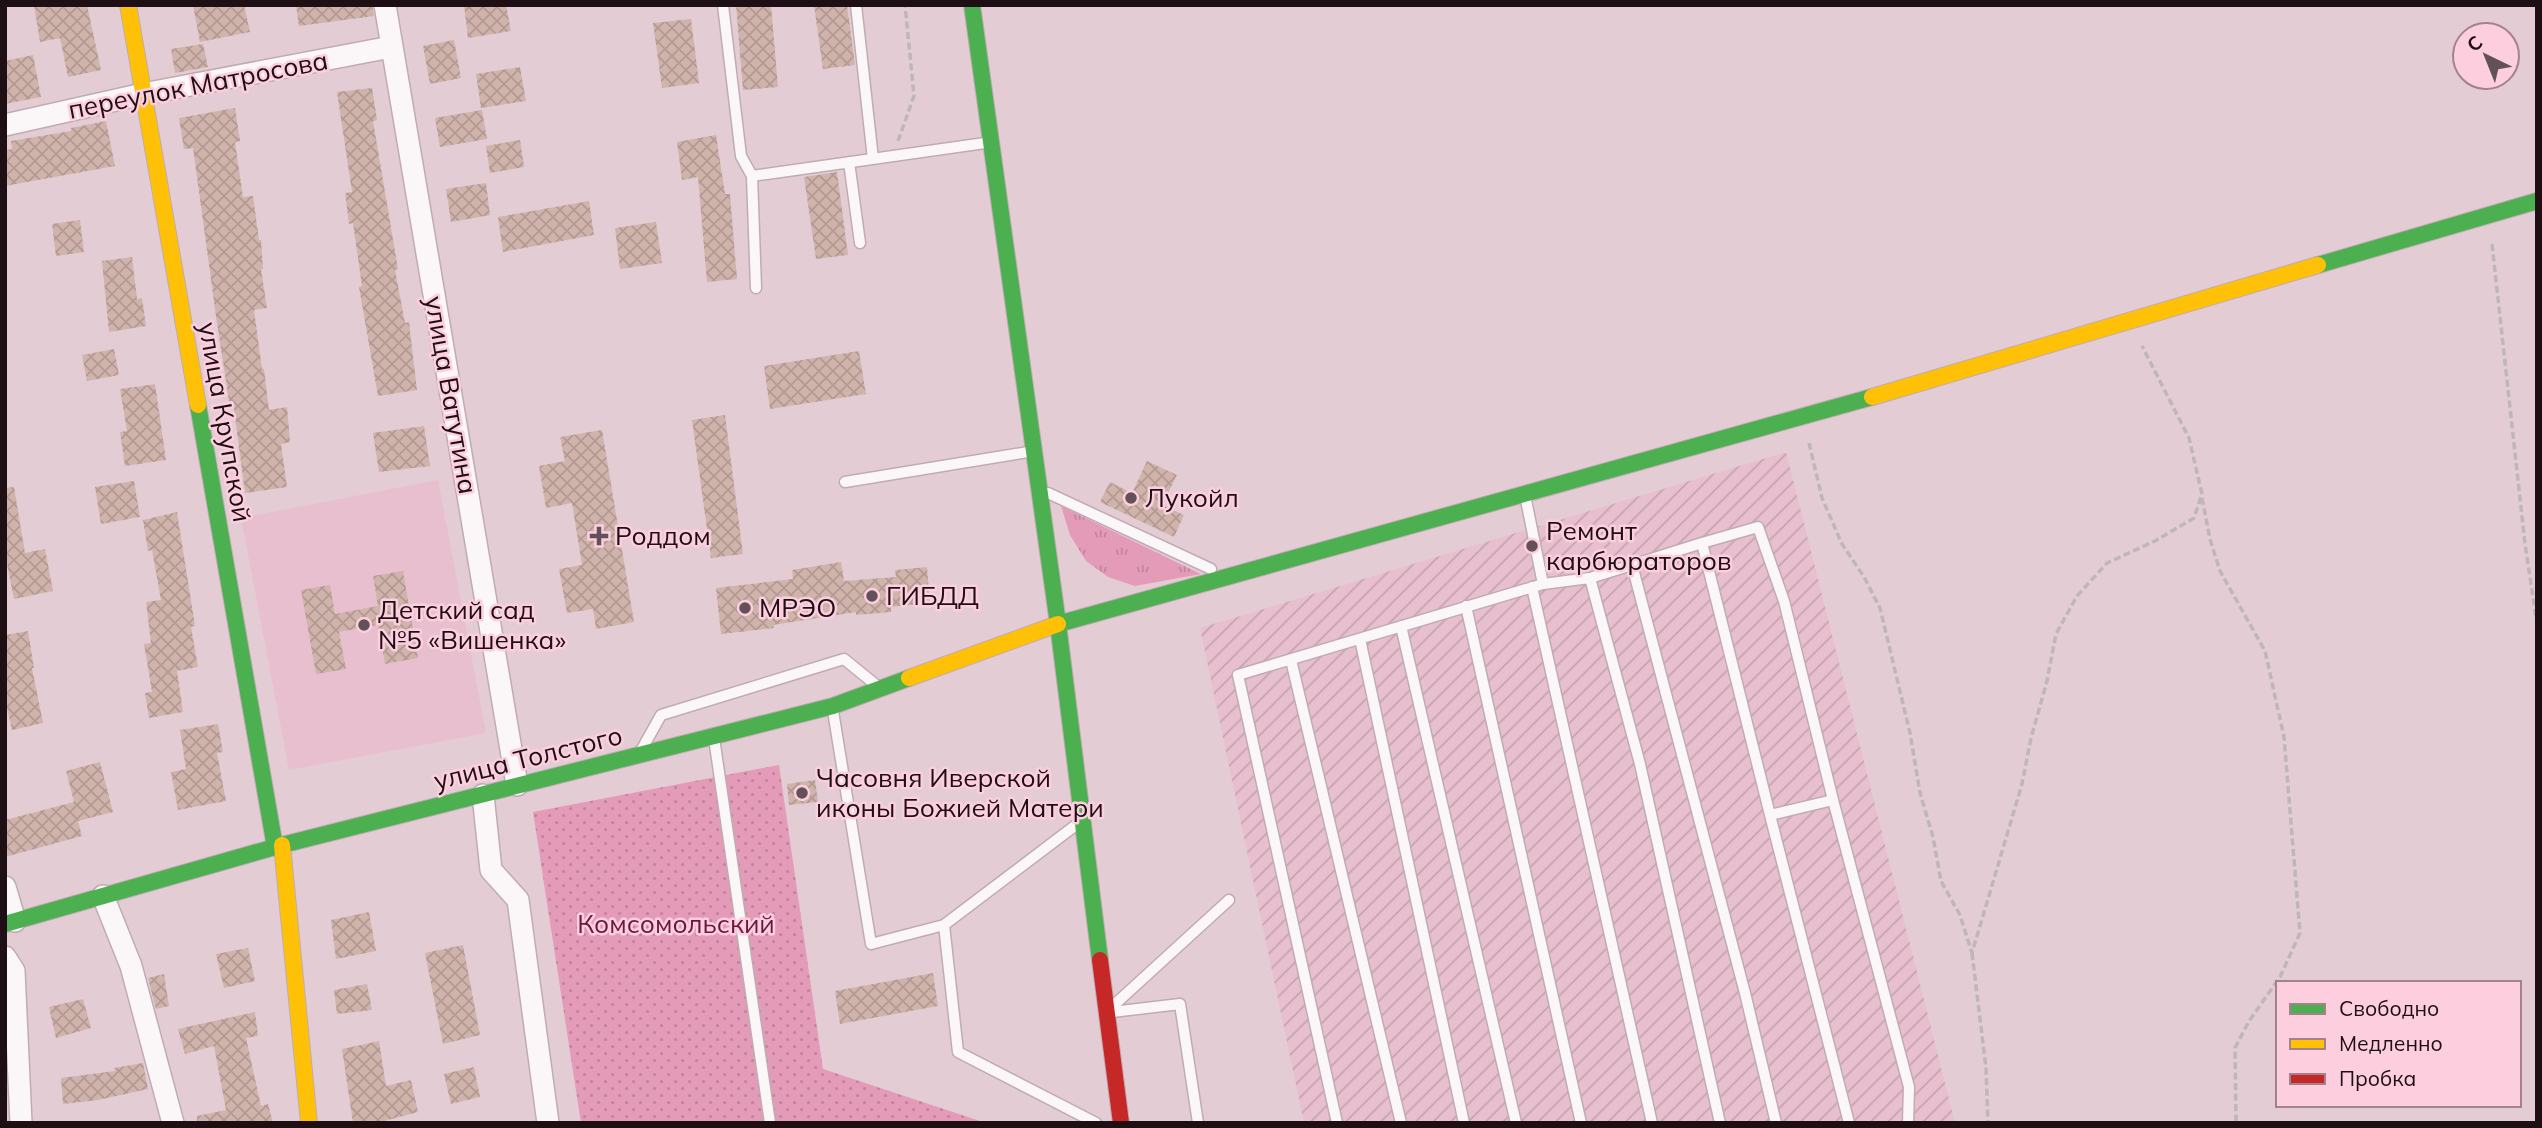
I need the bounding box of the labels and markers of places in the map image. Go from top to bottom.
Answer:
place label: Лукойл [1145,481,1239,514]
marker: Лукойл [1123,490,1139,506]
place label: Ремонт карбюраторов [1546,514,1731,577]
place label: Роддом [615,519,711,552]
marker: Роддом [589,526,609,546]
marker: Ремонт карбюраторов [1524,538,1540,554]
place label: ГИБДД [886,579,979,612]
marker: ГИБДД [864,588,880,604]
place label: МРЭО [759,591,836,624]
place label: Детский сад №5 «Вишенка» [378,593,566,656]
marker: МРЭО [737,600,753,616]
marker: Детский сад №5 «Вишенка» [356,617,372,633]
place label: Часовня Иверской иконы Божией Матери [816,761,1104,824]
marker: Часовня Иверской иконы Божией Матери [794,785,810,801]

